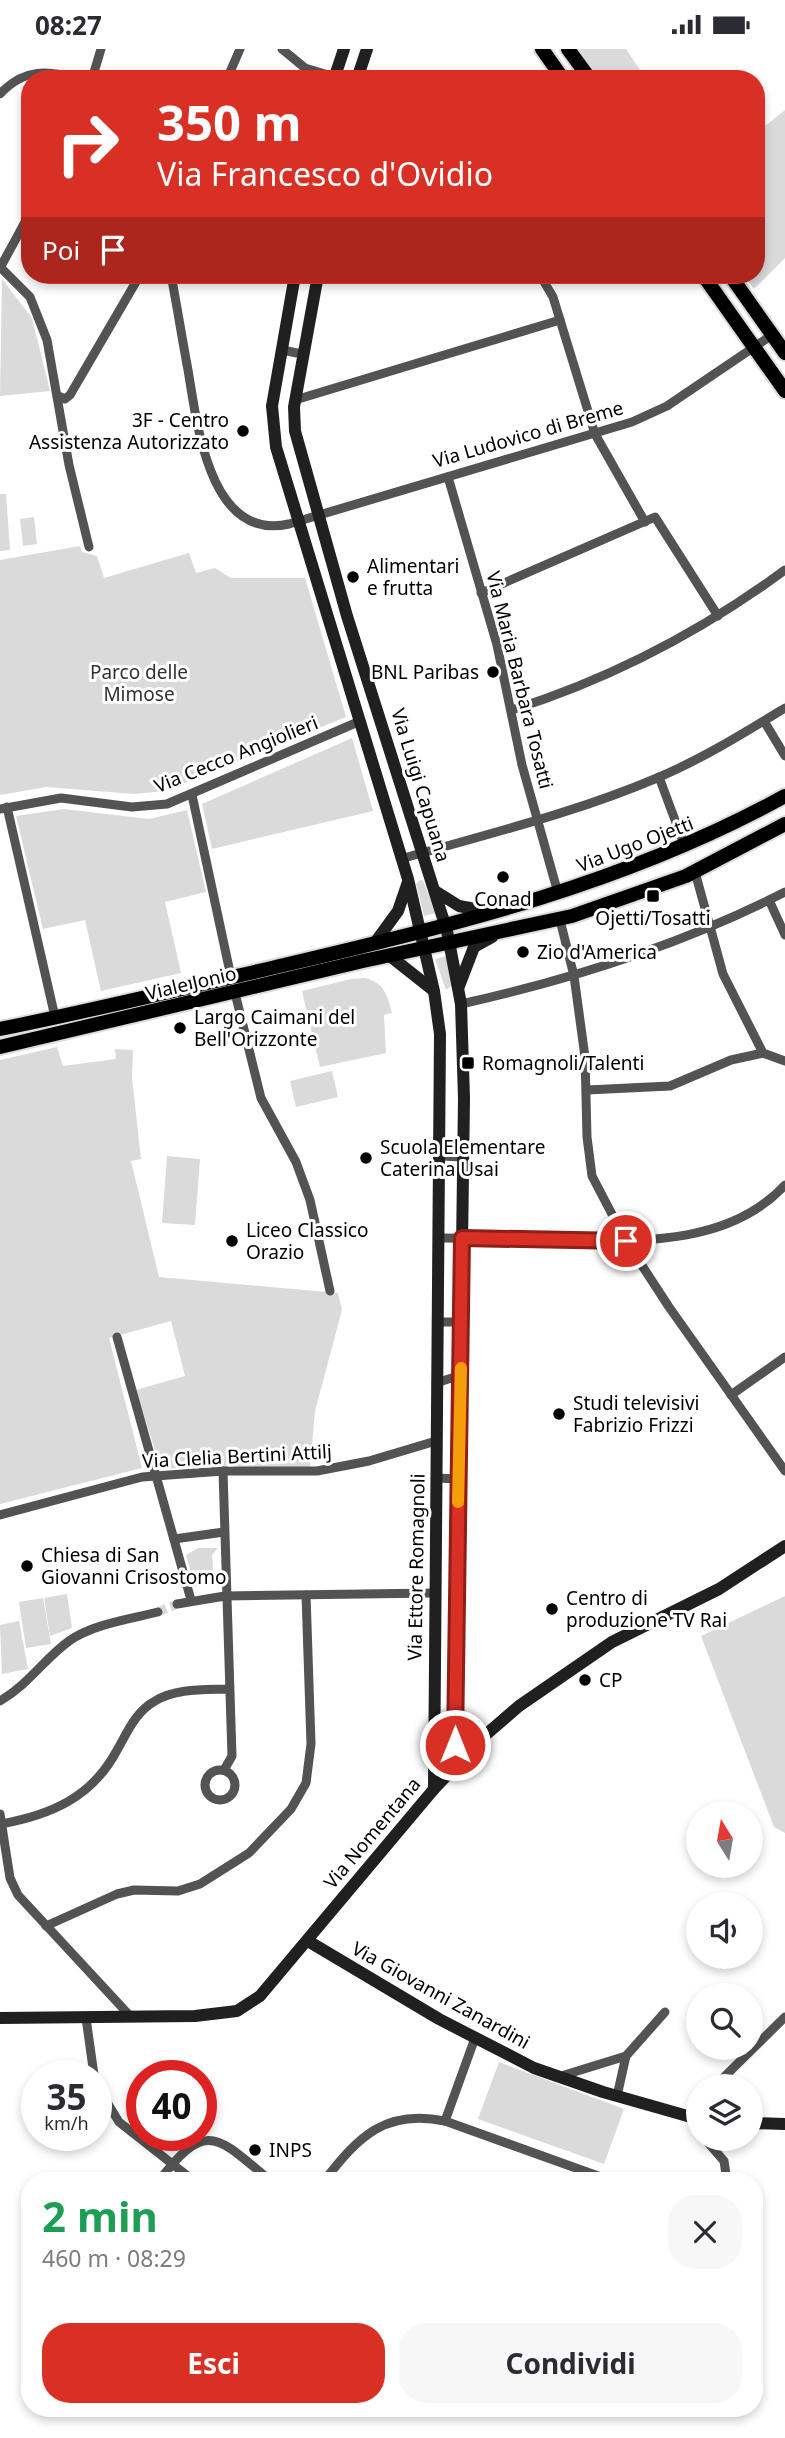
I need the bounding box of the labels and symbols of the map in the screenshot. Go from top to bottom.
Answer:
street label: Via Ludovico di Breme [430,394,626,474]
place label: 3F - Centro Assistenza Autorizzato [29,407,229,455]
marker: 3F - Centro Assistenza Autorizzato [235,423,251,439]
place label: Alimentari e frutta [367,553,459,601]
street label: Via Maria Barbara Tosatti [480,568,560,792]
marker: Alimentari e frutta [345,569,361,585]
park label: Parco delle Mimose [90,659,188,707]
place label: BNL Paribas [371,659,479,685]
marker: BNL Paribas [485,664,501,680]
street label: Via Luigi Capuana [385,705,457,865]
street label: Via Cecco Angiolieri [150,709,322,799]
street label: Via Ugo Ojetti [573,810,697,878]
marker: Conad [495,869,511,885]
place label: Conad [474,886,532,912]
marker: Ojetti/Tosatti [645,888,661,904]
place label: Ojetti/Tosatti [595,905,711,931]
place label: Zio d'America [537,939,657,965]
marker: Zio d'America [515,944,531,960]
street label: Viale Jonio [143,960,239,1006]
place label: Largo Caimani del Bell'Orizzonte [194,1004,355,1052]
marker: Largo Caimani del Bell'Orizzonte [172,1020,188,1036]
place label: Romagnoli/Talenti [482,1050,644,1076]
marker: Romagnoli/Talenti [460,1055,476,1071]
place label: Scuola Elementare Caterina Usai [380,1134,545,1182]
marker: Scuola Elementare Caterina Usai [358,1150,374,1166]
pin [596,1211,656,1271]
place label: Liceo Classico Orazio [246,1217,368,1265]
marker: Liceo Classico Orazio [224,1233,240,1249]
place label: Studi televisivi Fabrizio Frizzi [573,1390,699,1438]
marker: Studi televisivi Fabrizio Frizzi [551,1406,567,1422]
street label: Via Clelia Bertini Attilj [142,1438,332,1474]
street label: Via Ettore Romagnoli [401,1473,431,1661]
place label: Chiesa di San Giovanni Crisostomo [41,1542,227,1590]
marker: Chiesa di San Giovanni Crisostomo [19,1558,35,1574]
place label: Centro di produzione TV Rai [566,1585,727,1633]
marker: Centro di produzione TV Rai [544,1601,560,1617]
place label: CP [599,1667,623,1693]
marker: CP [577,1672,593,1688]
position arrow [418,1708,492,1782]
street label: Via Nomentana [318,1772,426,1894]
north arrow [686,1801,763,1878]
street label: Via Giovanni Zanardini [347,1935,535,2055]
speed limit sign: 40 [126,2060,217,2151]
place label: INPS [269,2137,312,2163]
marker: INPS [247,2142,263,2158]

